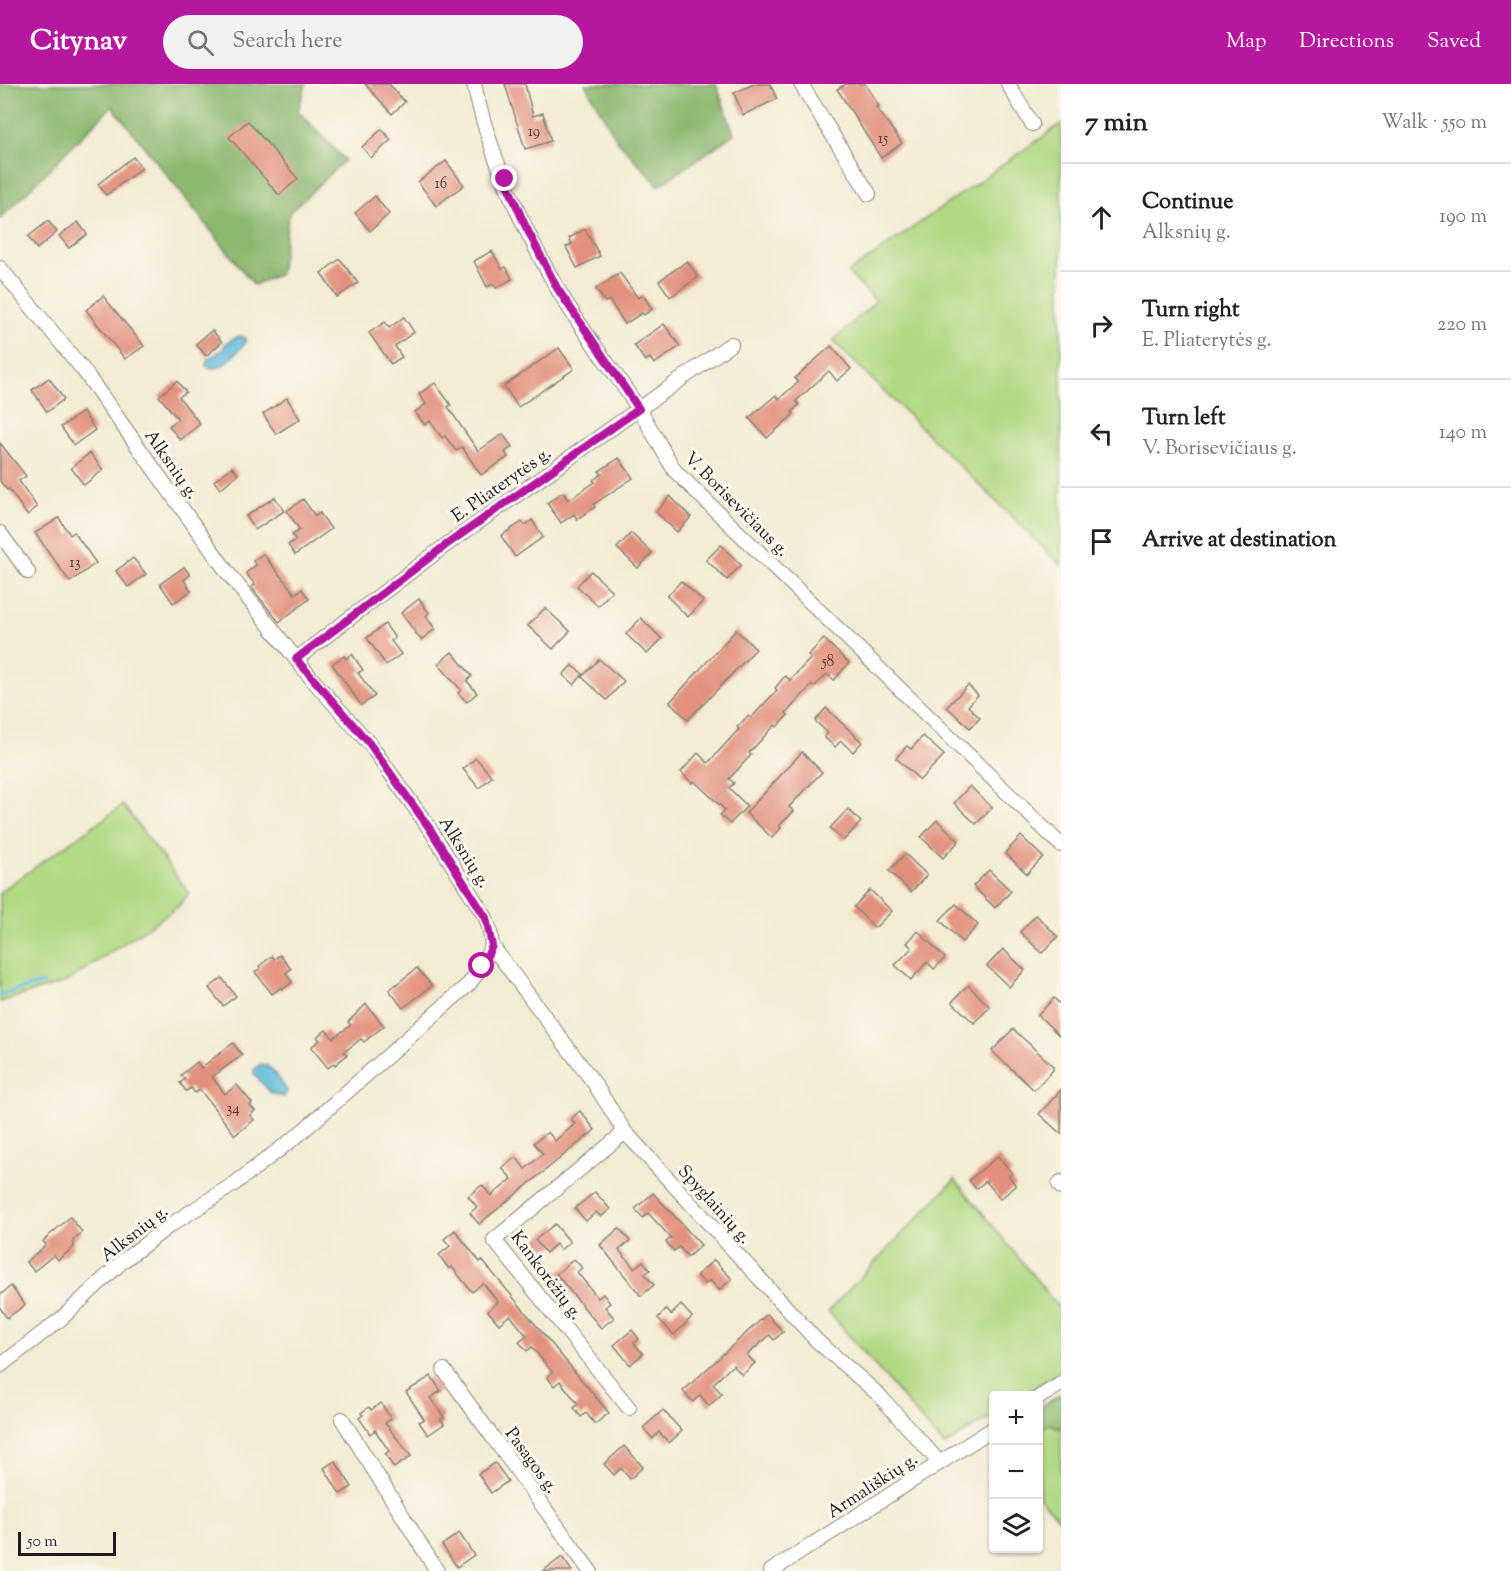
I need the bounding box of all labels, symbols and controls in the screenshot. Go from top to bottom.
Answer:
search box [163,15,583,69]
text: Citynav [30,22,127,62]
icon: search [184,26,217,59]
text: Search here [232,26,343,58]
text: Map [1226,27,1266,57]
text: Directions [1299,27,1394,57]
text: Saved [1427,27,1481,57]
text: 7 min [1085,105,1148,142]
text: Walk · 550 m [1381,109,1487,138]
house number: 19 [528,122,540,143]
house number: 15 [878,129,888,150]
route end [491,165,517,191]
house number: 16 [435,174,447,195]
text: Continue [1142,187,1233,219]
icon: ahead [1085,201,1118,234]
text: 190 m [1439,203,1487,232]
text: Alksnių g. [1142,219,1231,248]
text: Turn right [1142,295,1239,327]
icon: right [1085,309,1118,342]
text: 220 m [1437,311,1487,340]
text: E. Pliaterytės g. [1142,327,1272,356]
text: Turn left [1142,403,1225,435]
icon: left [1085,417,1118,450]
text: 140 m [1439,419,1487,448]
street label: Alksnių g. [137,425,204,505]
text: V. Borisevičiaus g. [1142,435,1297,464]
street label: E. Pliaterytės g. [447,442,557,530]
street label: V. Borisevičiaus g. [677,447,794,564]
icon: arrive [1085,525,1118,558]
text: Arrive at destination [1142,525,1337,557]
house number: 13 [69,553,81,574]
house number: 58 [821,652,834,673]
street label: Alksnių g. [431,812,495,894]
route start [468,952,494,978]
house number: 34 [226,1099,240,1120]
street label: Spyglainių g. [671,1160,756,1251]
street label: Alksnių g. [96,1200,175,1269]
street label: Kankorėžių g. [503,1226,588,1326]
map controls [989,1391,1043,1553]
button: + [989,1391,1043,1445]
street label: Pasagos g. [498,1423,563,1500]
button: − [989,1445,1043,1499]
street label: Armališkių g. [822,1448,924,1526]
button: layers [989,1499,1043,1553]
scale bar [18,1529,116,1556]
text: 50 m [27,1531,58,1554]

